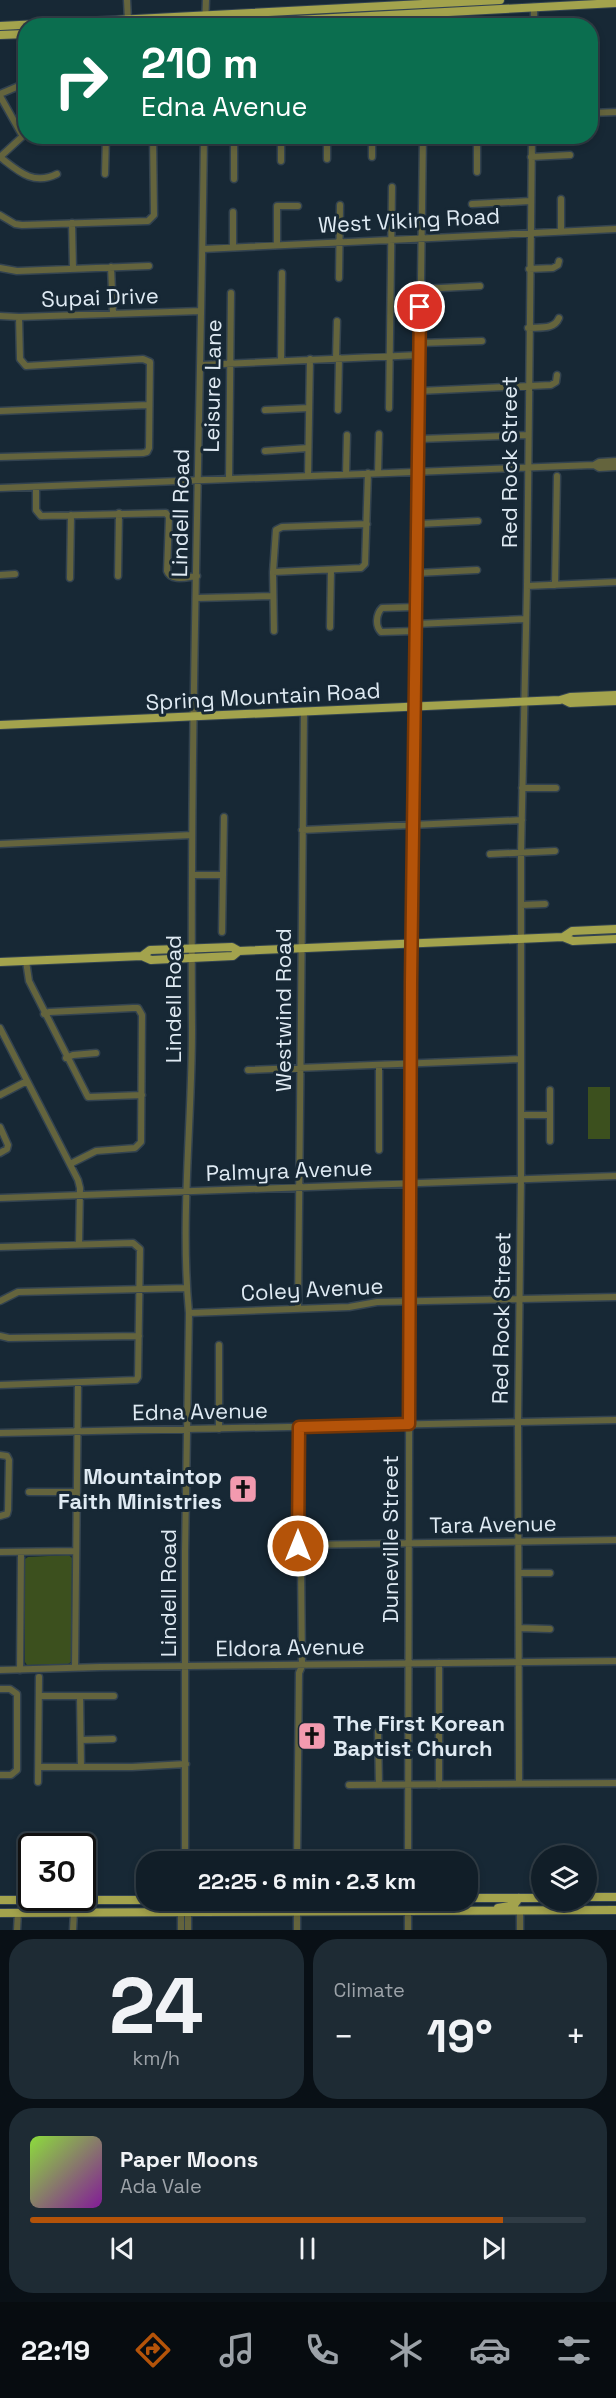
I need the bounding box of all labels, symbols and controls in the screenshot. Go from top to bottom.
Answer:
text: 210 m [141,37,259,90]
icon: right [42,42,120,120]
text: Edna Avenue [141,89,308,124]
street label: West Viking Road [317,201,501,239]
street label: Supai Drive [41,281,159,313]
pin [394,281,445,332]
icon: arrive [403,290,436,323]
street label: Leisure Lane [197,319,227,453]
street label: Red Rock Street [495,376,523,548]
street label: Lindell Road [165,449,195,577]
street label: Spring Mountain Road [145,676,381,716]
street label: Westwind Road [269,928,297,1092]
street label: Lindell Road [159,935,187,1063]
street label: Palmyra Avenue [205,1153,373,1187]
street label: Red Rock Street [486,1232,516,1404]
street label: Coley Avenue [240,1271,384,1307]
street label: Edna Avenue [132,1396,268,1426]
street label: Duneville Street [376,1455,404,1623]
place label: Mountaintop Faith Ministries [58,1462,222,1515]
church icon: Mountaintop Faith Ministries [227,1473,259,1505]
street label: Tara Avenue [429,1509,557,1539]
position arrow [266,1514,330,1578]
street label: Lindell Road [154,1529,182,1657]
street label: Eldora Avenue [215,1632,365,1662]
place label: The First Korean Baptist Church [333,1709,505,1762]
church icon: The First Korean Baptist Church [296,1720,328,1752]
speed limit sign: 30 [18,1833,96,1911]
map controls [531,1845,597,1911]
button: layers [531,1845,597,1911]
text: 22:25 · 6 min · 2.3 km [198,1867,416,1895]
text: 24 [109,1956,204,2056]
text: Climate [334,1977,405,2003]
text: 19° [427,2008,493,2065]
text: − [334,2016,354,2058]
text: + [566,2016,586,2058]
text: km/h [132,2045,180,2071]
text: Paper Moons [120,2145,258,2173]
text: Ada Vale [120,2173,202,2199]
icon: previous [106,2232,139,2265]
icon: pause [291,2232,324,2265]
icon: next [477,2232,510,2265]
icon: directions [132,2329,174,2371]
icon: music [216,2329,258,2371]
icon: phone [301,2329,343,2371]
icon: climate [385,2329,427,2371]
icon: car [469,2329,511,2371]
icon: filters [553,2329,595,2371]
text: 22:19 [21,2333,90,2368]

